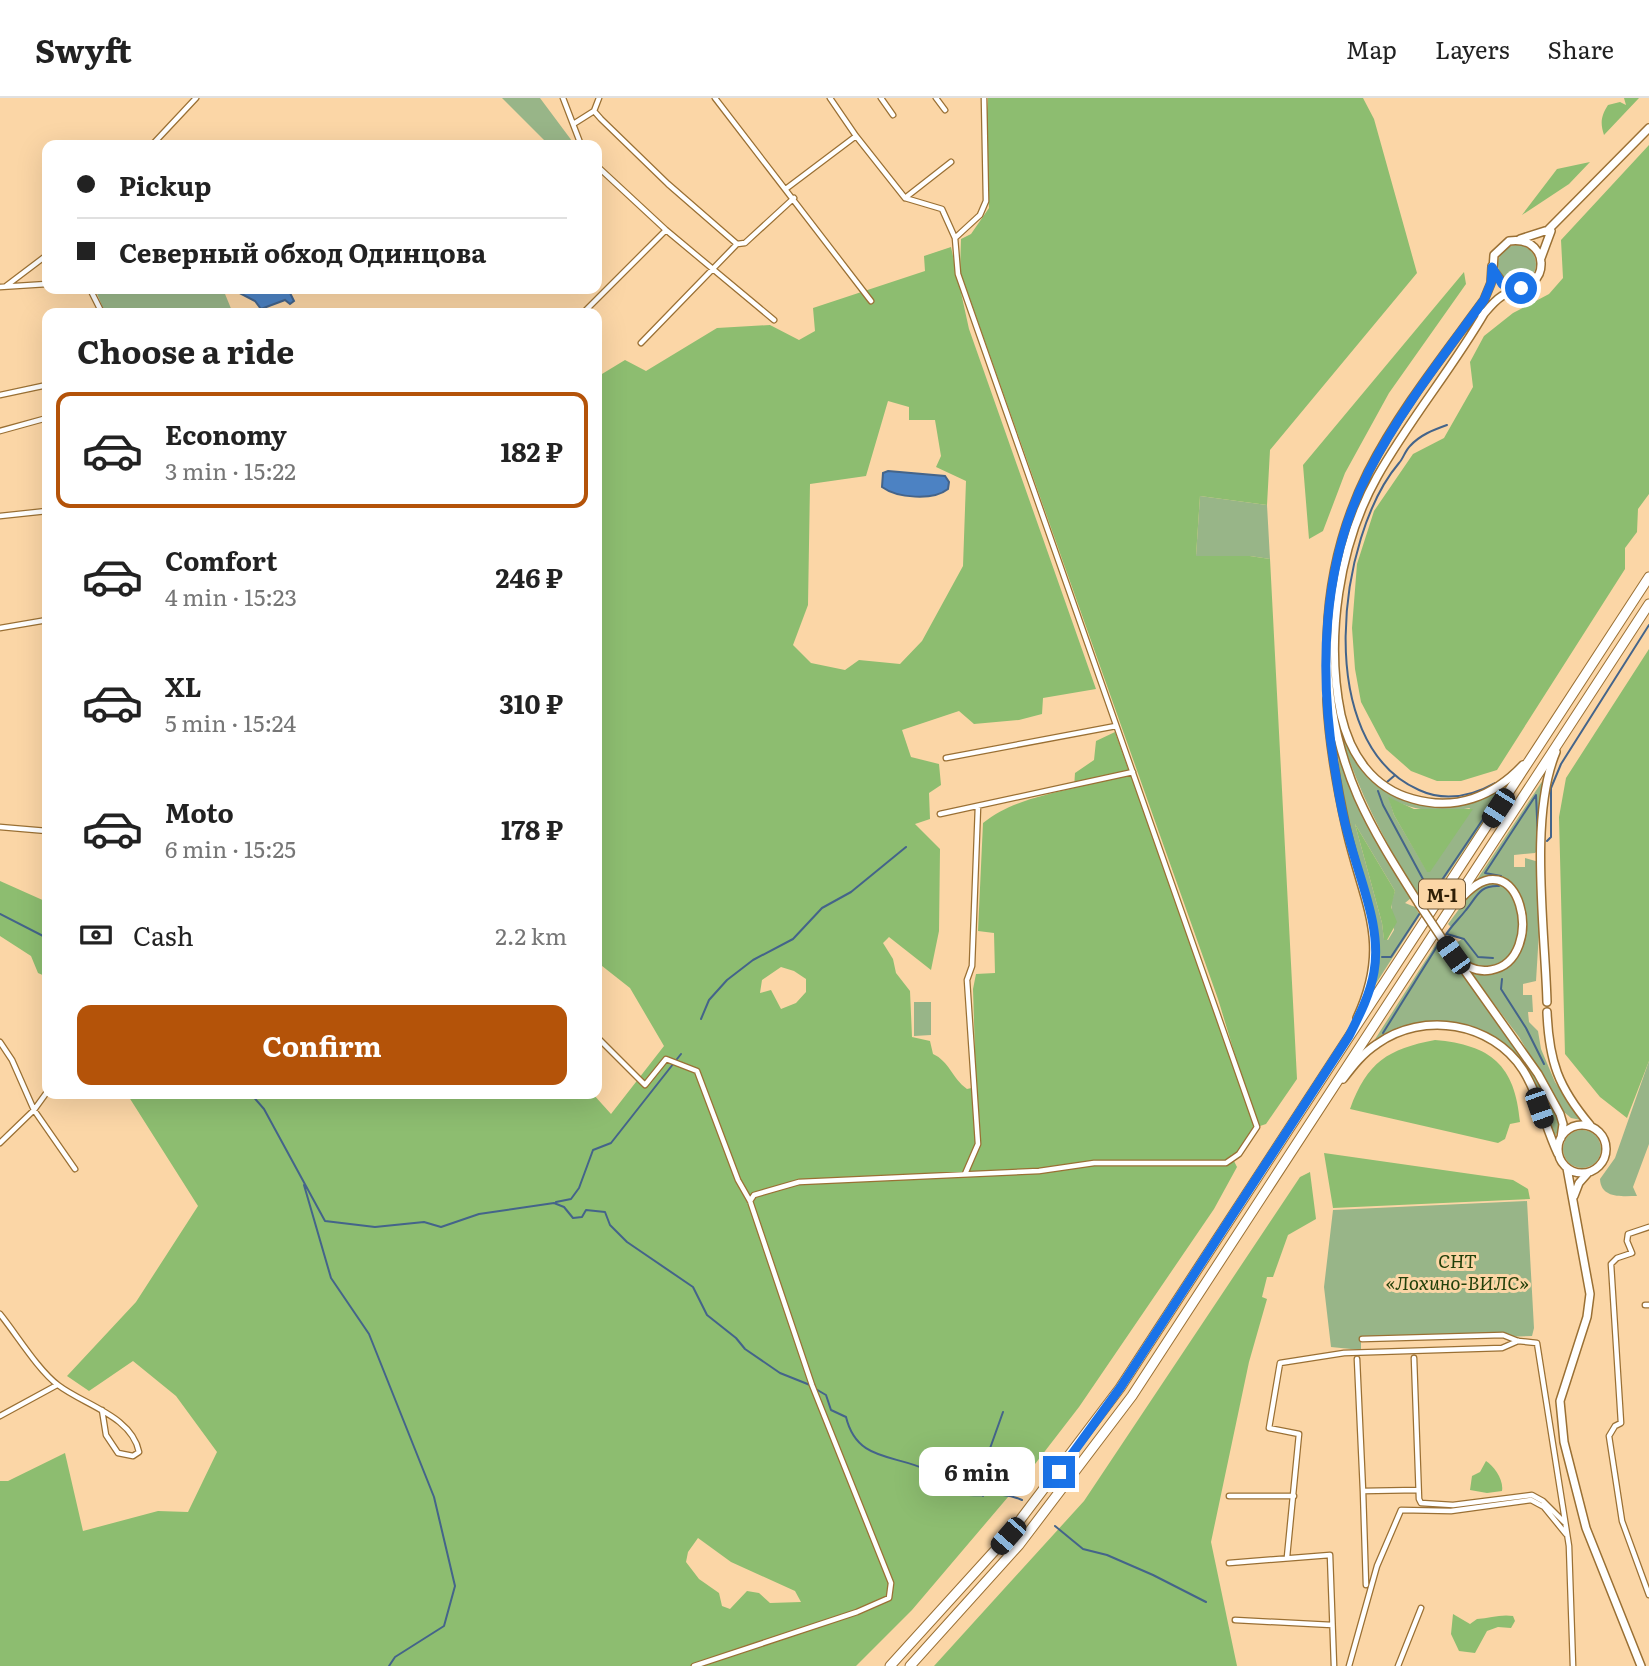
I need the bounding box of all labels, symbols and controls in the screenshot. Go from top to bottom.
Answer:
text: Swyft [35,24,132,73]
text: Map [1346,31,1397,66]
text: Layers [1435,31,1509,66]
text: Share [1547,31,1614,66]
text: Pickup [119,165,211,204]
text: Северный обход Одинцова [119,232,486,271]
route start [1505,272,1537,304]
text: Choose a ride [77,326,294,374]
text: Economy [165,414,287,453]
icon: car [81,419,144,482]
text: 182 ₽ [501,431,563,470]
text: 3 min · 15:22 [165,453,296,487]
text: Comfort [165,540,277,579]
icon: car [81,545,144,608]
text: 246 ₽ [496,557,563,596]
text: 4 min · 15:23 [165,579,297,613]
text: XL [165,666,202,705]
icon: car [81,671,144,734]
text: 310 ₽ [499,683,563,722]
text: 5 min · 15:24 [165,705,296,739]
car [1478,785,1519,831]
text: Moto [165,792,234,831]
icon: car [81,797,144,860]
text: 178 ₽ [501,809,563,848]
text: 6 min · 15:25 [165,831,296,865]
road number: М-1 [1419,880,1465,908]
text: Cash [133,915,194,954]
icon: cash [77,916,115,954]
text: 2.2 km [495,918,567,952]
car [1433,932,1474,978]
button: Confirm [77,1005,567,1085]
car [1523,1085,1556,1131]
park label: СНТ «Лохино-ВИЛС» [1386,1246,1529,1296]
callout: 6 min [919,1448,1034,1496]
text: 6 min [944,1454,1010,1488]
route end [1043,1456,1075,1488]
car [987,1513,1030,1559]

